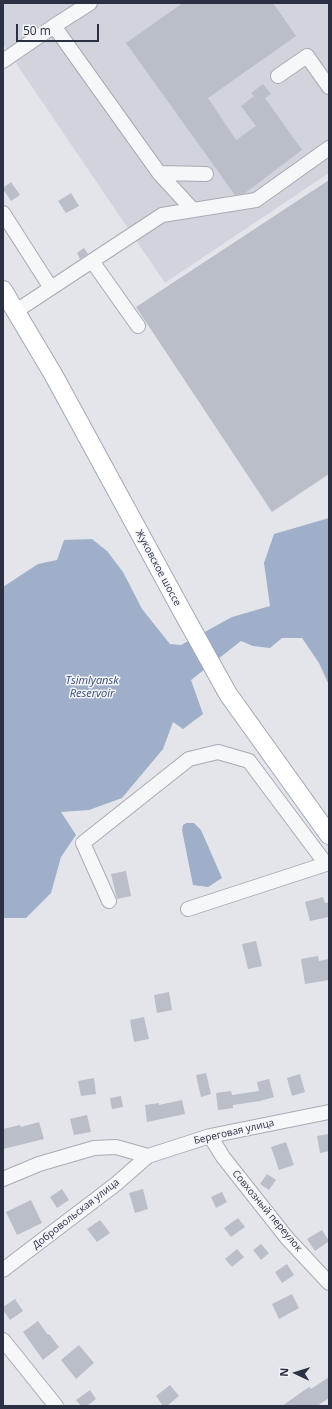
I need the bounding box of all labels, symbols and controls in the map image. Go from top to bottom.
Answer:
scale bar [18,16,101,42]
text: 50 m [23,22,51,39]
street label: Жуковское шоссе [133,528,183,608]
water label: Tsimlyansk Reservoir [65,674,119,700]
street label: Береговая улица [193,1117,275,1147]
street label: Совхозный переулок [229,1168,305,1254]
street label: Добровольская улица [30,1176,122,1252]
north arrow [276,1353,316,1393]
text: N [276,1367,291,1377]

